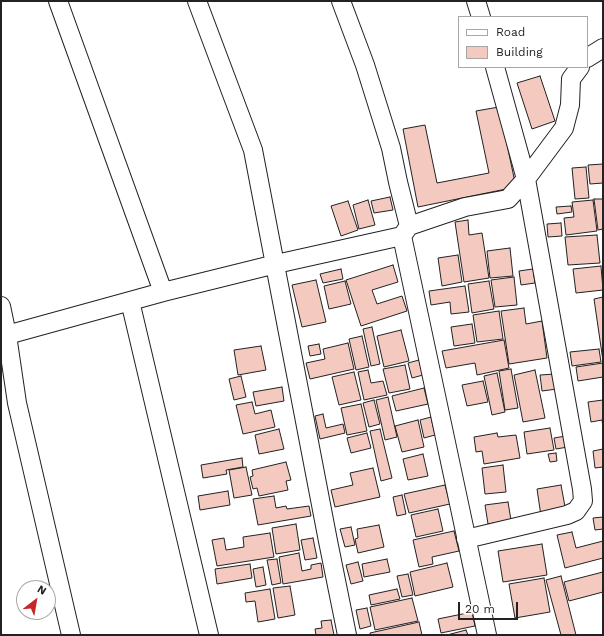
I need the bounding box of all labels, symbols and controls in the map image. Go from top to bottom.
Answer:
legend [458,16,588,68]
text: Road [496,25,525,39]
text: Building [496,45,543,59]
north arrow [16,580,56,620]
text: N [35,582,49,598]
scale bar [460,594,520,620]
text: 20 m [465,602,495,616]

